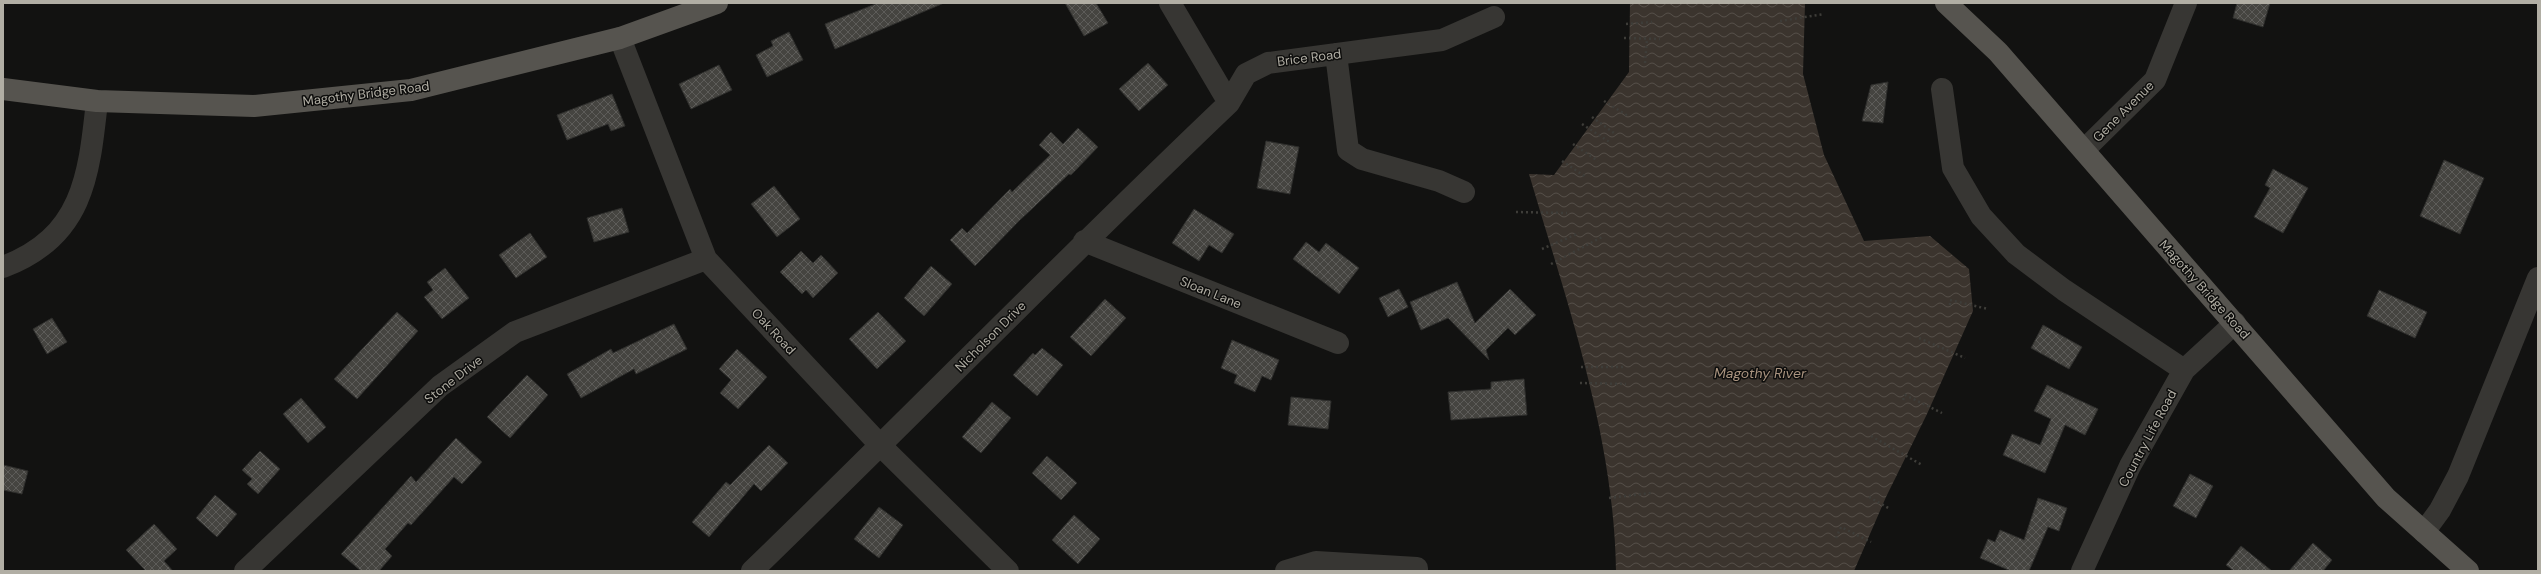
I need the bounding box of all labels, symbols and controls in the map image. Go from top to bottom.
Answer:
street label: Brice Road [1276,45,1342,70]
street label: Magothy Bridge Road [302,77,430,110]
street label: Gene Avenue [2089,77,2158,146]
street label: Magothy Bridge Road [2156,236,2254,342]
street label: Sloan Lane [1178,272,1244,313]
street label: Nicholson Drive [951,297,1029,375]
street label: Oak Road [748,305,799,358]
street label: Stone Drive [421,351,486,407]
water label: Magothy River [1714,364,1807,382]
street label: Country Life Road [2115,387,2180,490]

